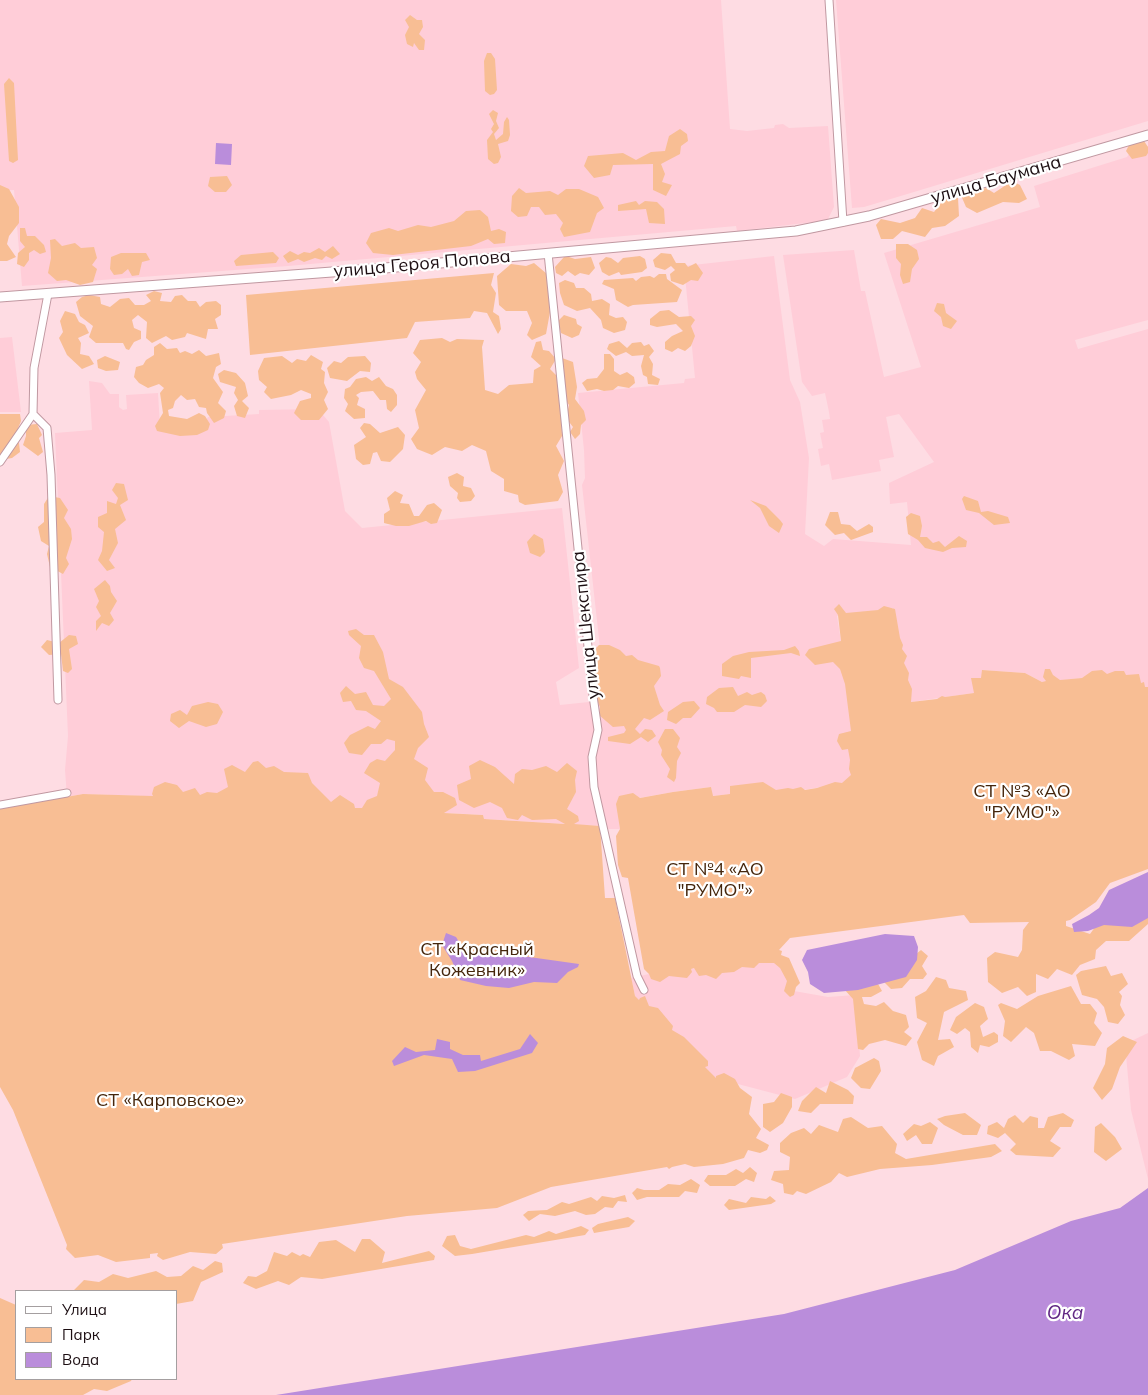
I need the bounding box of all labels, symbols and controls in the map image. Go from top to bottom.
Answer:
street label: улица Баумана [928,151,1064,209]
street label: улица Героя Попова [333,246,511,282]
street label: улица Шекспира [567,550,605,700]
park label: СТ №3 «АО "РУМО"» [973,781,1071,824]
park label: СТ №4 «АО "РУМО"» [666,859,764,902]
park label: СТ «Красный Кожевник» [420,939,534,982]
park label: СТ «Карповское» [96,1090,244,1112]
legend [15,1290,178,1380]
text: Улица [62,1300,107,1319]
water label: Ока [1047,1302,1083,1324]
text: Парк [62,1325,100,1344]
text: Вода [62,1350,99,1369]

